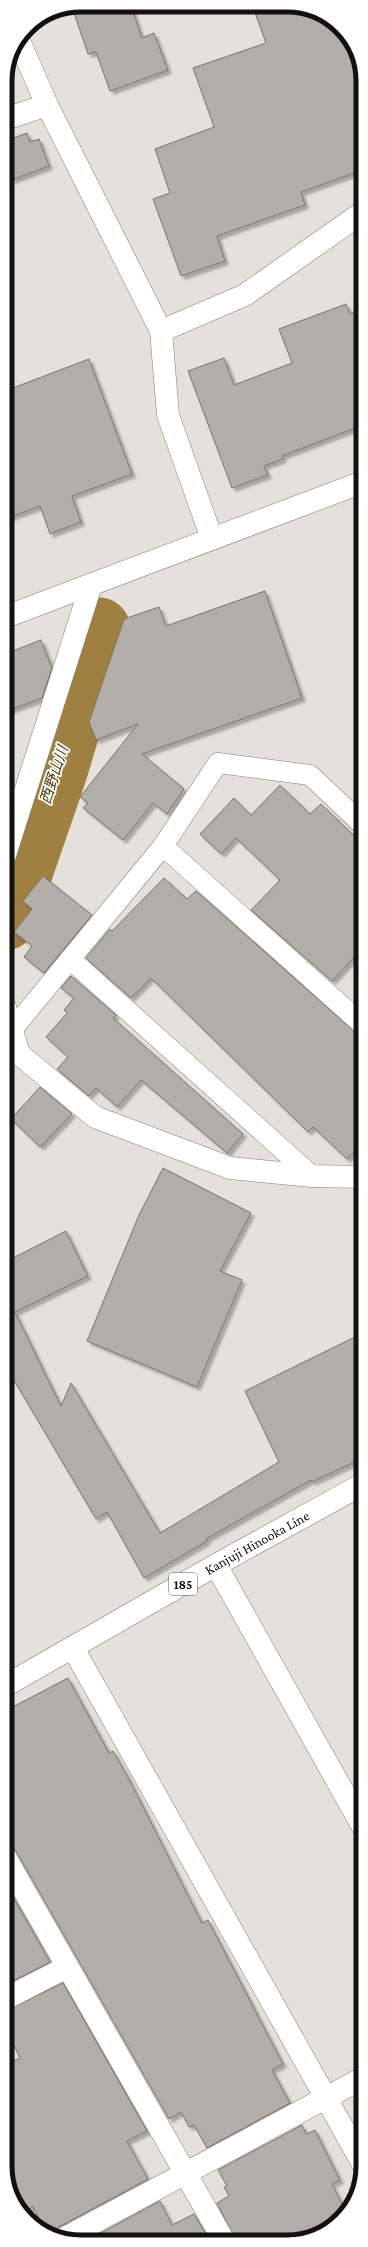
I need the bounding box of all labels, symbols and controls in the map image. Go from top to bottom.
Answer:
water label: 西野山川 [37,742,71,806]
street label: Kanjuji Hinooka Line [202,1507,312,1578]
road number: 185 [169,1573,197,1595]

